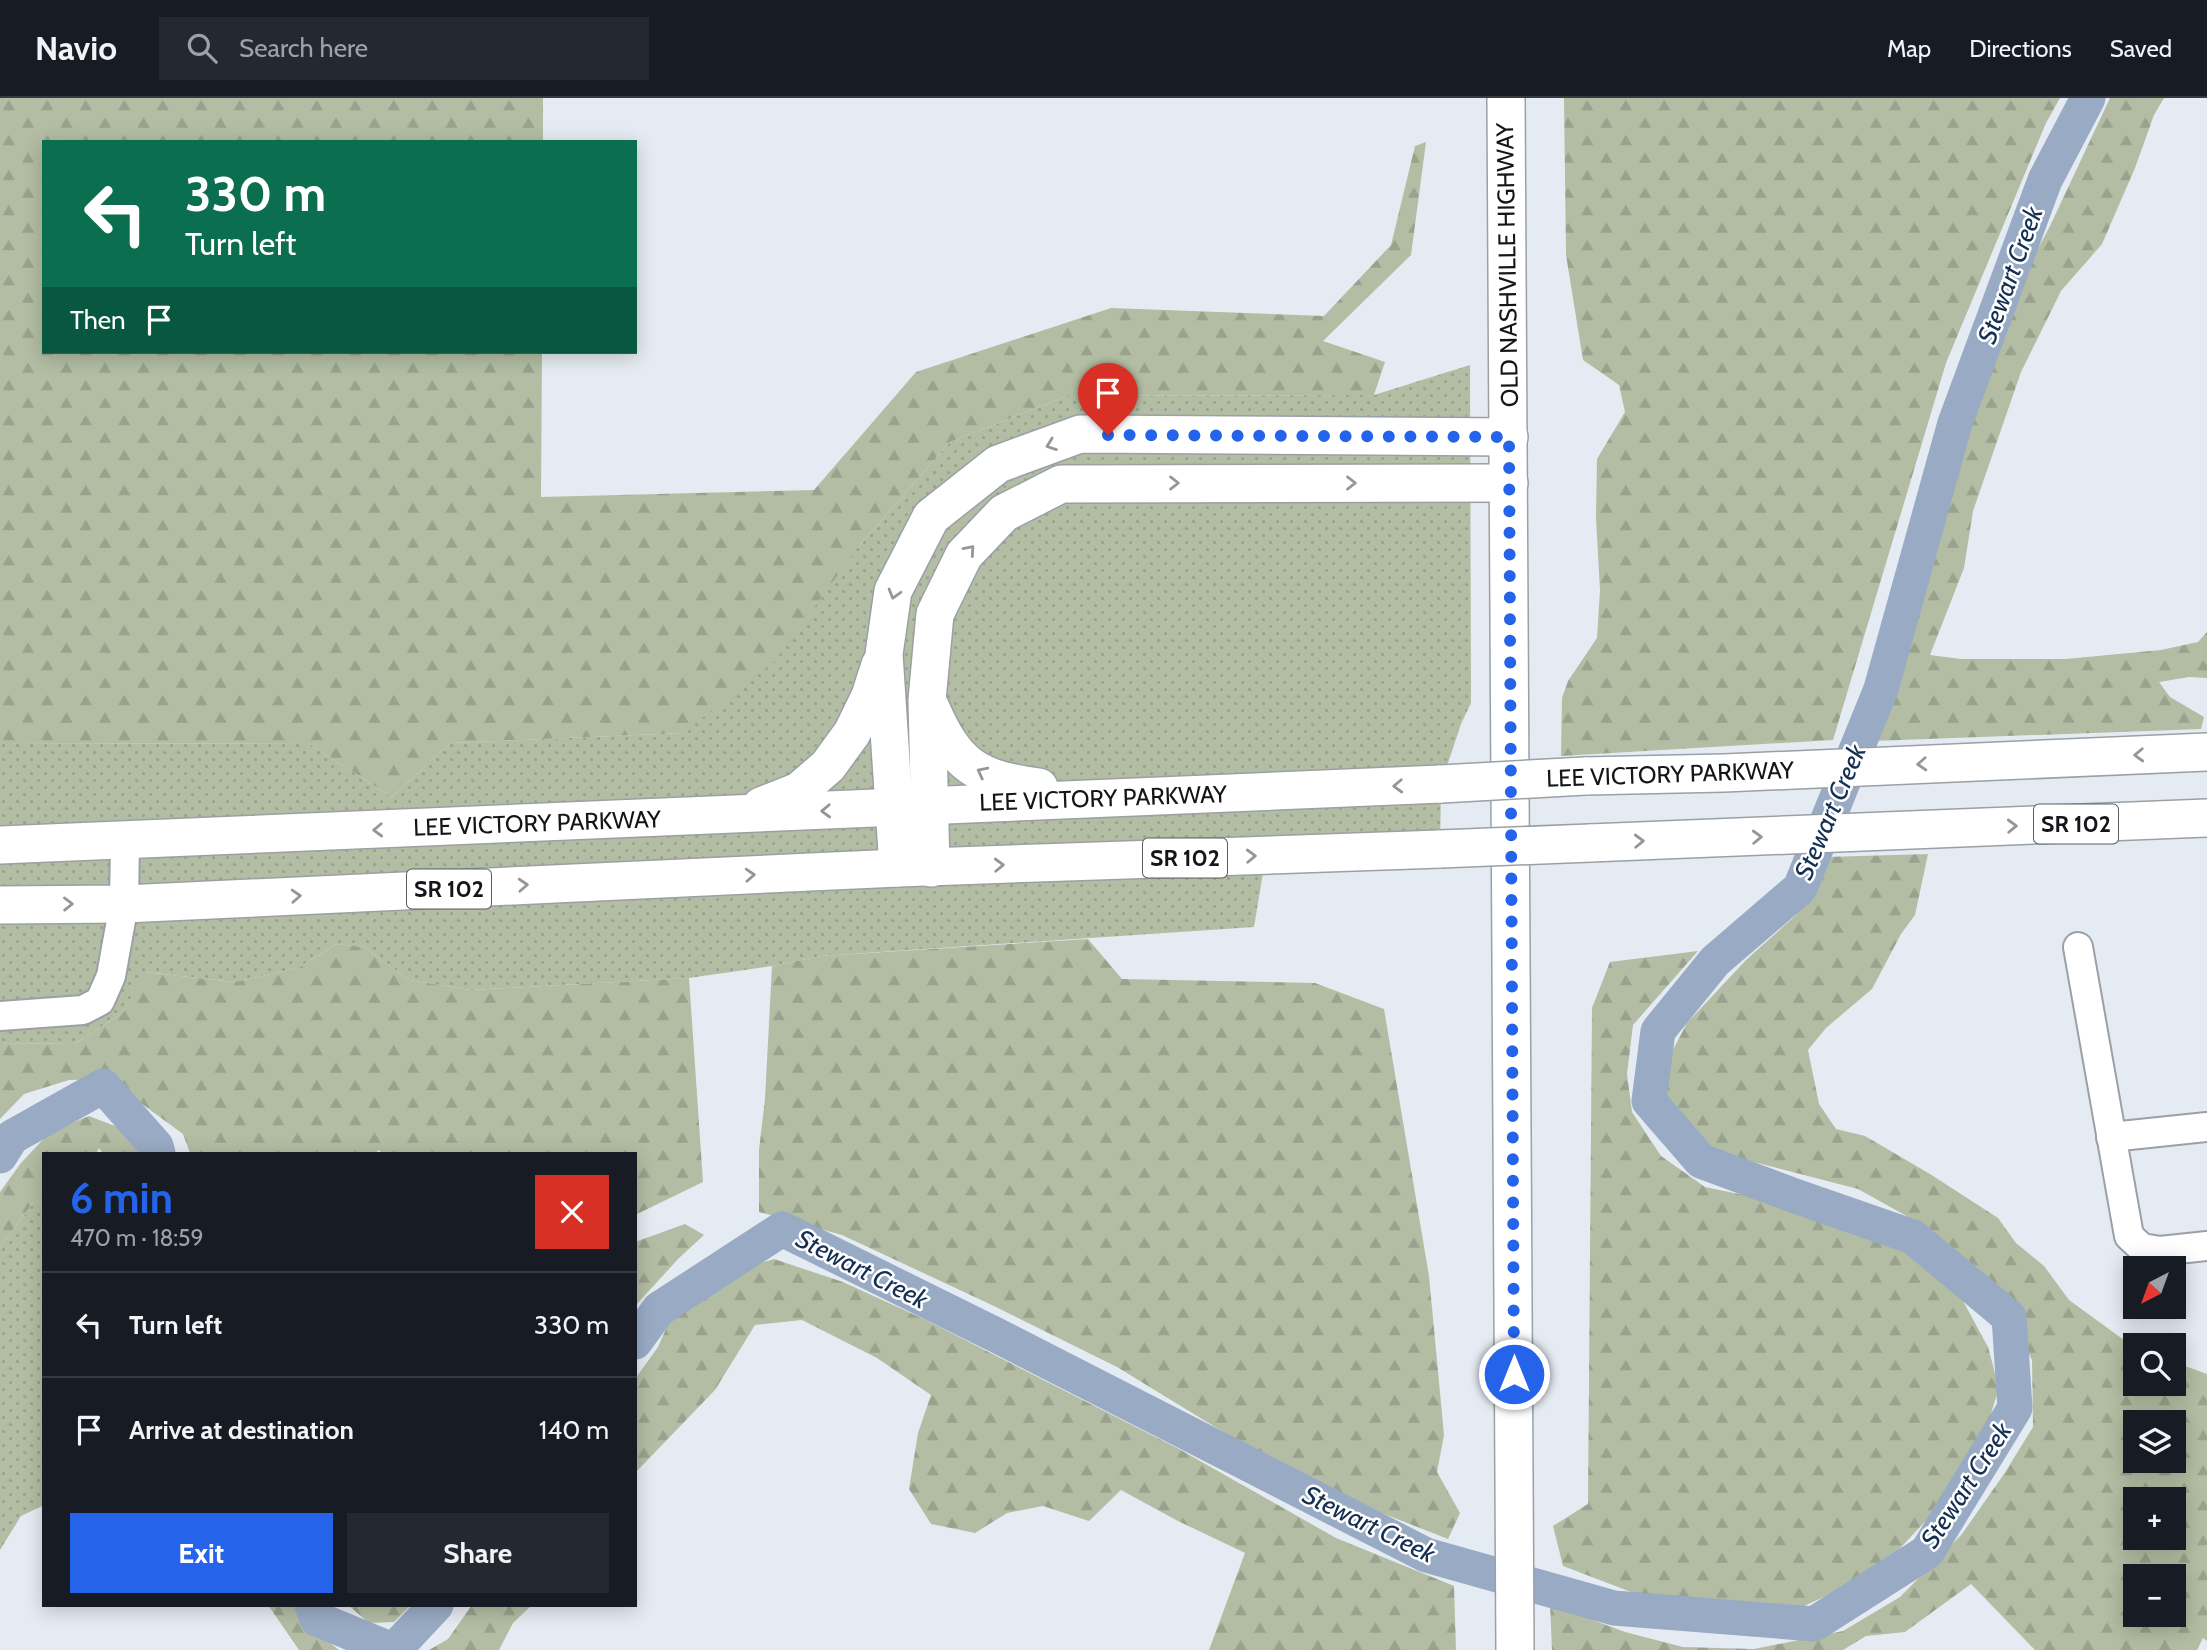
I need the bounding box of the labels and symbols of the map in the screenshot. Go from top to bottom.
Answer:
street label: OLD NASHVILLE HIGHWAY [1490,122,1524,407]
water label: Stewart Creek [1970,201,2050,348]
pin [1078,363,1138,435]
one-way arrow [1045,437,1057,451]
one-way arrow [1169,475,1180,491]
one-way arrow [1347,475,1357,491]
one-way arrow [962,545,974,558]
one-way arrow [888,588,903,600]
water label: Stewart Creek [1787,739,1873,884]
one-way arrow [2133,748,2144,763]
street label: LEE VICTORY PARKWAY [1546,755,1795,793]
one-way arrow [1916,757,1927,772]
one-way arrow [977,766,989,780]
one-way arrow [1392,778,1403,793]
street label: LEE VICTORY PARKWAY [979,779,1228,817]
street label: LEE VICTORY PARKWAY [413,804,662,842]
one-way arrow [820,804,831,819]
road number: SR 102 [2034,804,2118,844]
one-way arrow [2007,819,2018,834]
one-way arrow [372,823,383,838]
one-way arrow [1751,829,1762,844]
one-way arrow [1634,834,1645,849]
road number: SR 102 [1143,838,1227,878]
one-way arrow [1245,848,1256,863]
one-way arrow [994,858,1005,873]
one-way arrow [745,867,756,882]
road number: SR 102 [407,870,491,908]
one-way arrow [518,878,529,893]
one-way arrow [290,888,301,903]
one-way arrow [63,896,74,912]
water label: Stewart Creek [791,1222,934,1316]
north arrow [2123,1256,2186,1320]
position arrow [1477,1337,1551,1411]
water label: Stewart Creek [1914,1415,2019,1554]
water label: Stewart Creek [1298,1478,1441,1570]

